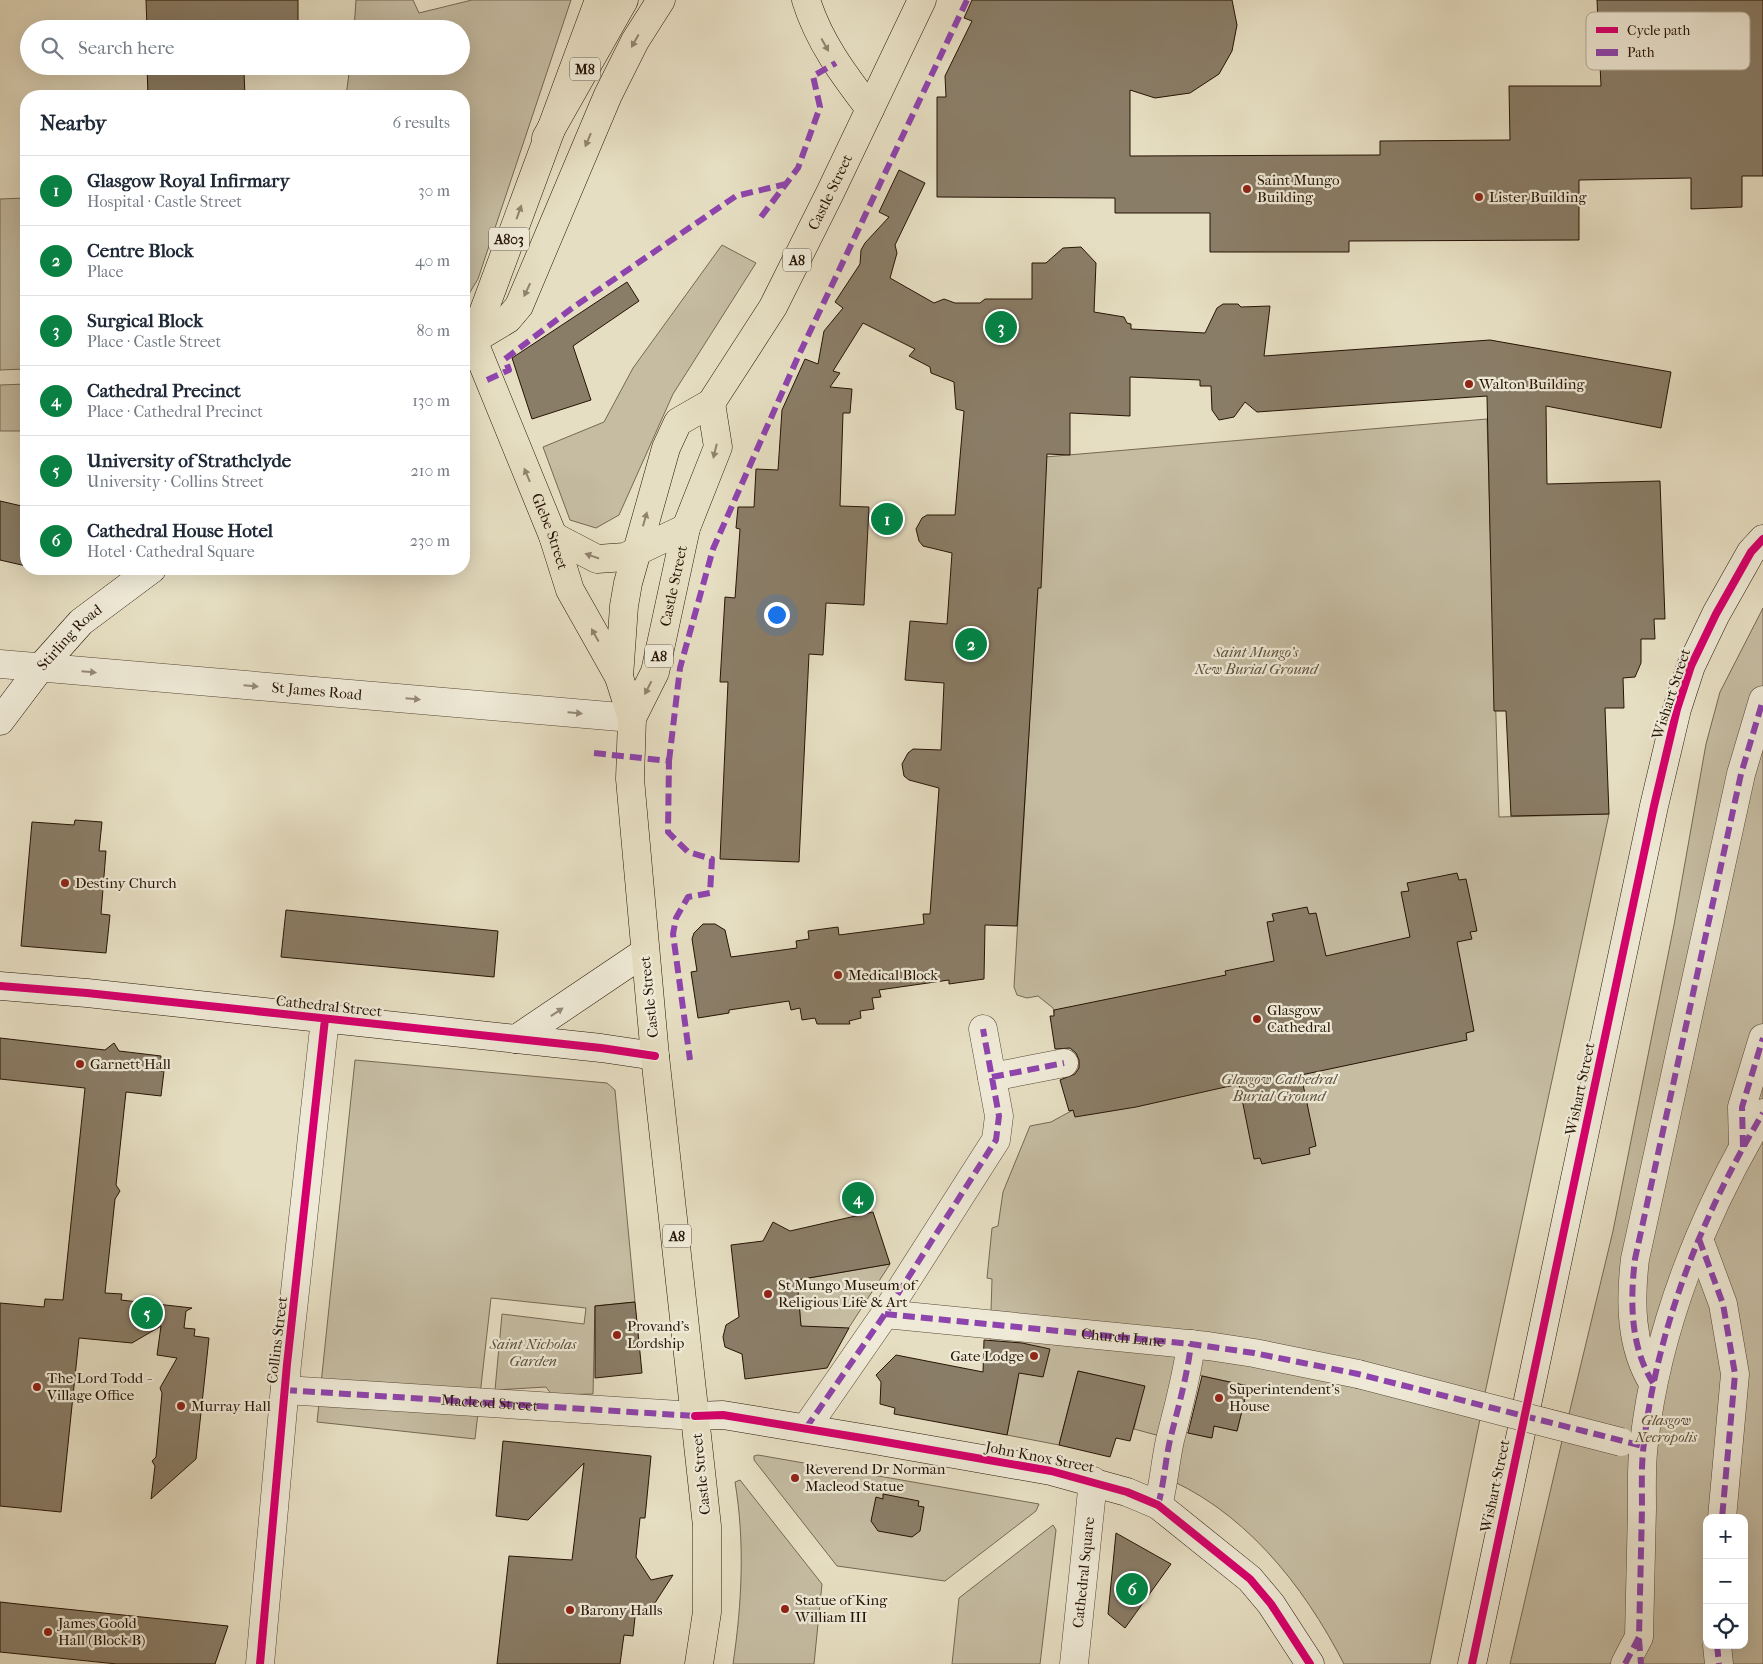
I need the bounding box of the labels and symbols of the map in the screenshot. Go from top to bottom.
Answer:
legend [1586,12,1750,70]
text: Cycle path [1627,22,1691,39]
one-way arrow [631,34,639,49]
one-way arrow [821,38,830,51]
text: Path [1627,44,1655,61]
road number: M8 [570,58,600,80]
one-way arrow [584,133,592,147]
street label: Castle Street [804,151,856,233]
place label: Saint Mungo Building [1257,171,1340,206]
marker: Saint Mungo Building [1241,183,1253,195]
place label: Lister Building [1489,188,1587,206]
marker: Lister Building [1473,191,1485,203]
one-way arrow [515,204,523,219]
road number: A803 [489,228,529,250]
road number: A8 [783,248,811,272]
one-way arrow [523,283,531,297]
pin: 3 [985,308,1017,346]
place label: Walton Building [1478,375,1586,393]
marker: Walton Building [1463,378,1475,390]
one-way arrow [711,443,719,459]
one-way arrow [523,468,531,482]
street label: Glebe Street [528,491,572,573]
pin: 1 [871,500,903,538]
one-way arrow [642,512,650,527]
street label: Castle Street [656,543,691,628]
one-way arrow [584,552,599,560]
street label: Stirling Road [33,600,106,674]
your location [764,602,790,628]
pin: 2 [955,625,987,663]
one-way arrow [591,627,599,642]
park label: Saint Mungo's New Burial Ground [1193,643,1320,678]
road number: A8 [645,644,673,668]
street label: Wishart Street [1648,646,1694,743]
one-way arrow [81,668,97,676]
street label: St James Road [271,678,364,704]
one-way arrow [644,680,652,695]
one-way arrow [243,682,259,690]
one-way arrow [405,696,421,704]
one-way arrow [567,709,583,717]
place label: Destiny Church [75,874,177,892]
marker: Destiny Church [59,877,71,889]
street label: Castle Street [636,955,662,1039]
place label: Medical Block [848,966,938,984]
marker: Medical Block [832,969,844,981]
street label: Cathedral Street [275,991,384,1021]
place label: Glasgow Cathedral [1267,1001,1331,1036]
one-way arrow [550,1007,563,1017]
marker: Glasgow Cathedral [1251,1013,1263,1025]
street label: Wishart Street [1561,1040,1599,1138]
place label: Garnett Hall [90,1055,171,1073]
marker: Garnett Hall [74,1058,86,1070]
park label: Glasgow Cathedral Burial Ground [1221,1070,1339,1105]
pin: 4 [842,1179,874,1217]
road number: A8 [663,1224,691,1248]
place label: St Mungo Museum of Religious Life & Art [778,1276,918,1311]
marker: St Mungo Museum of Religious Life & Art [762,1288,774,1300]
pin: 5 [131,1294,163,1332]
street label: Collins Street [263,1295,291,1384]
place label: Provand's Lordship [627,1317,690,1352]
street label: Church Lane [1080,1324,1166,1351]
marker: Provand's Lordship [611,1329,623,1341]
park label: Saint Nicholas Garden [489,1335,577,1370]
place label: Gate Lodge [950,1347,1025,1365]
marker: Gate Lodge [1028,1350,1040,1362]
place label: The Lord Todd - Village Office [46,1369,152,1404]
place label: Superintendent's House [1229,1380,1340,1415]
marker: The Lord Todd - Village Office [31,1381,43,1393]
street label: Macleod Street [440,1391,539,1415]
marker: Superintendent's House [1213,1392,1225,1404]
place label: Murray Hall [191,1397,271,1415]
marker: Murray Hall [175,1400,187,1412]
park label: Glasgow Necropolis [1634,1411,1697,1446]
street label: Castle Street [688,1432,714,1516]
street label: John Knox Street [983,1437,1097,1477]
street label: Wishart Street [1476,1437,1514,1535]
place label: Reverend Dr Norman Macleod Statue [805,1460,946,1495]
marker: Reverend Dr Norman Macleod Statue [789,1472,801,1484]
street label: Cathedral Square [1069,1515,1098,1629]
pin: 6 [1116,1570,1148,1608]
place label: Statue of King William III [794,1591,888,1626]
place label: Barony Halls [580,1601,663,1619]
marker: Statue of King William III [779,1603,791,1615]
marker: Barony Halls [564,1604,576,1616]
place label: James Goold Hall (Block B) [57,1614,145,1649]
marker: James Goold Hall (Block B) [42,1626,54,1638]

